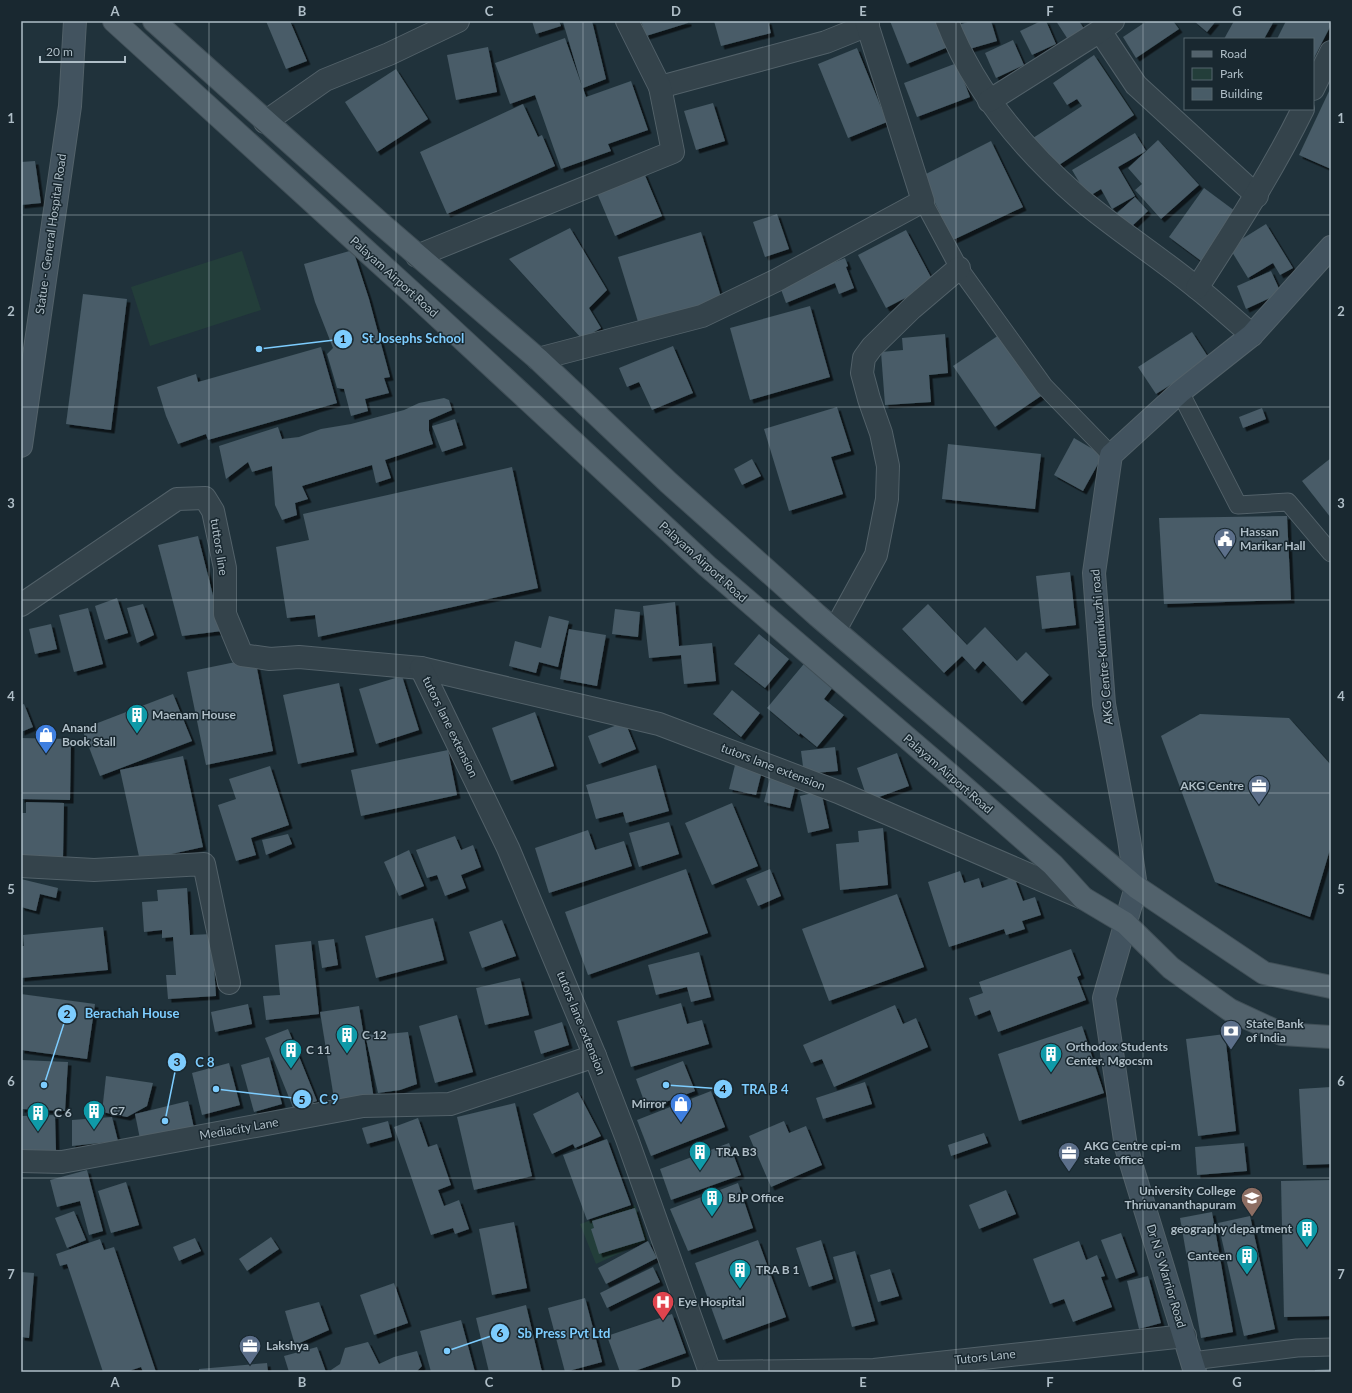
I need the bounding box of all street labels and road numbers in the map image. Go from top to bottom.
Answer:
street label: Statue - General Hospital Road [32,153,69,315]
street label: Palayam Airport Road [347,233,442,320]
street label: tuttors line [208,517,231,576]
street label: Palayam Airport Road [656,518,751,605]
street label: AKG Centre-Kunnukuzhi road [1087,569,1116,726]
street label: tutors lane extension [419,674,481,780]
street label: Palayam Airport Road [901,731,996,816]
street label: tutors lane extension [719,740,828,793]
street label: tutors lane extension [554,969,609,1077]
street label: Mediacity Lane [198,1114,280,1143]
street label: Dr N S Warrior Road [1144,1222,1189,1330]
street label: Tutors Lane [954,1346,1016,1367]

